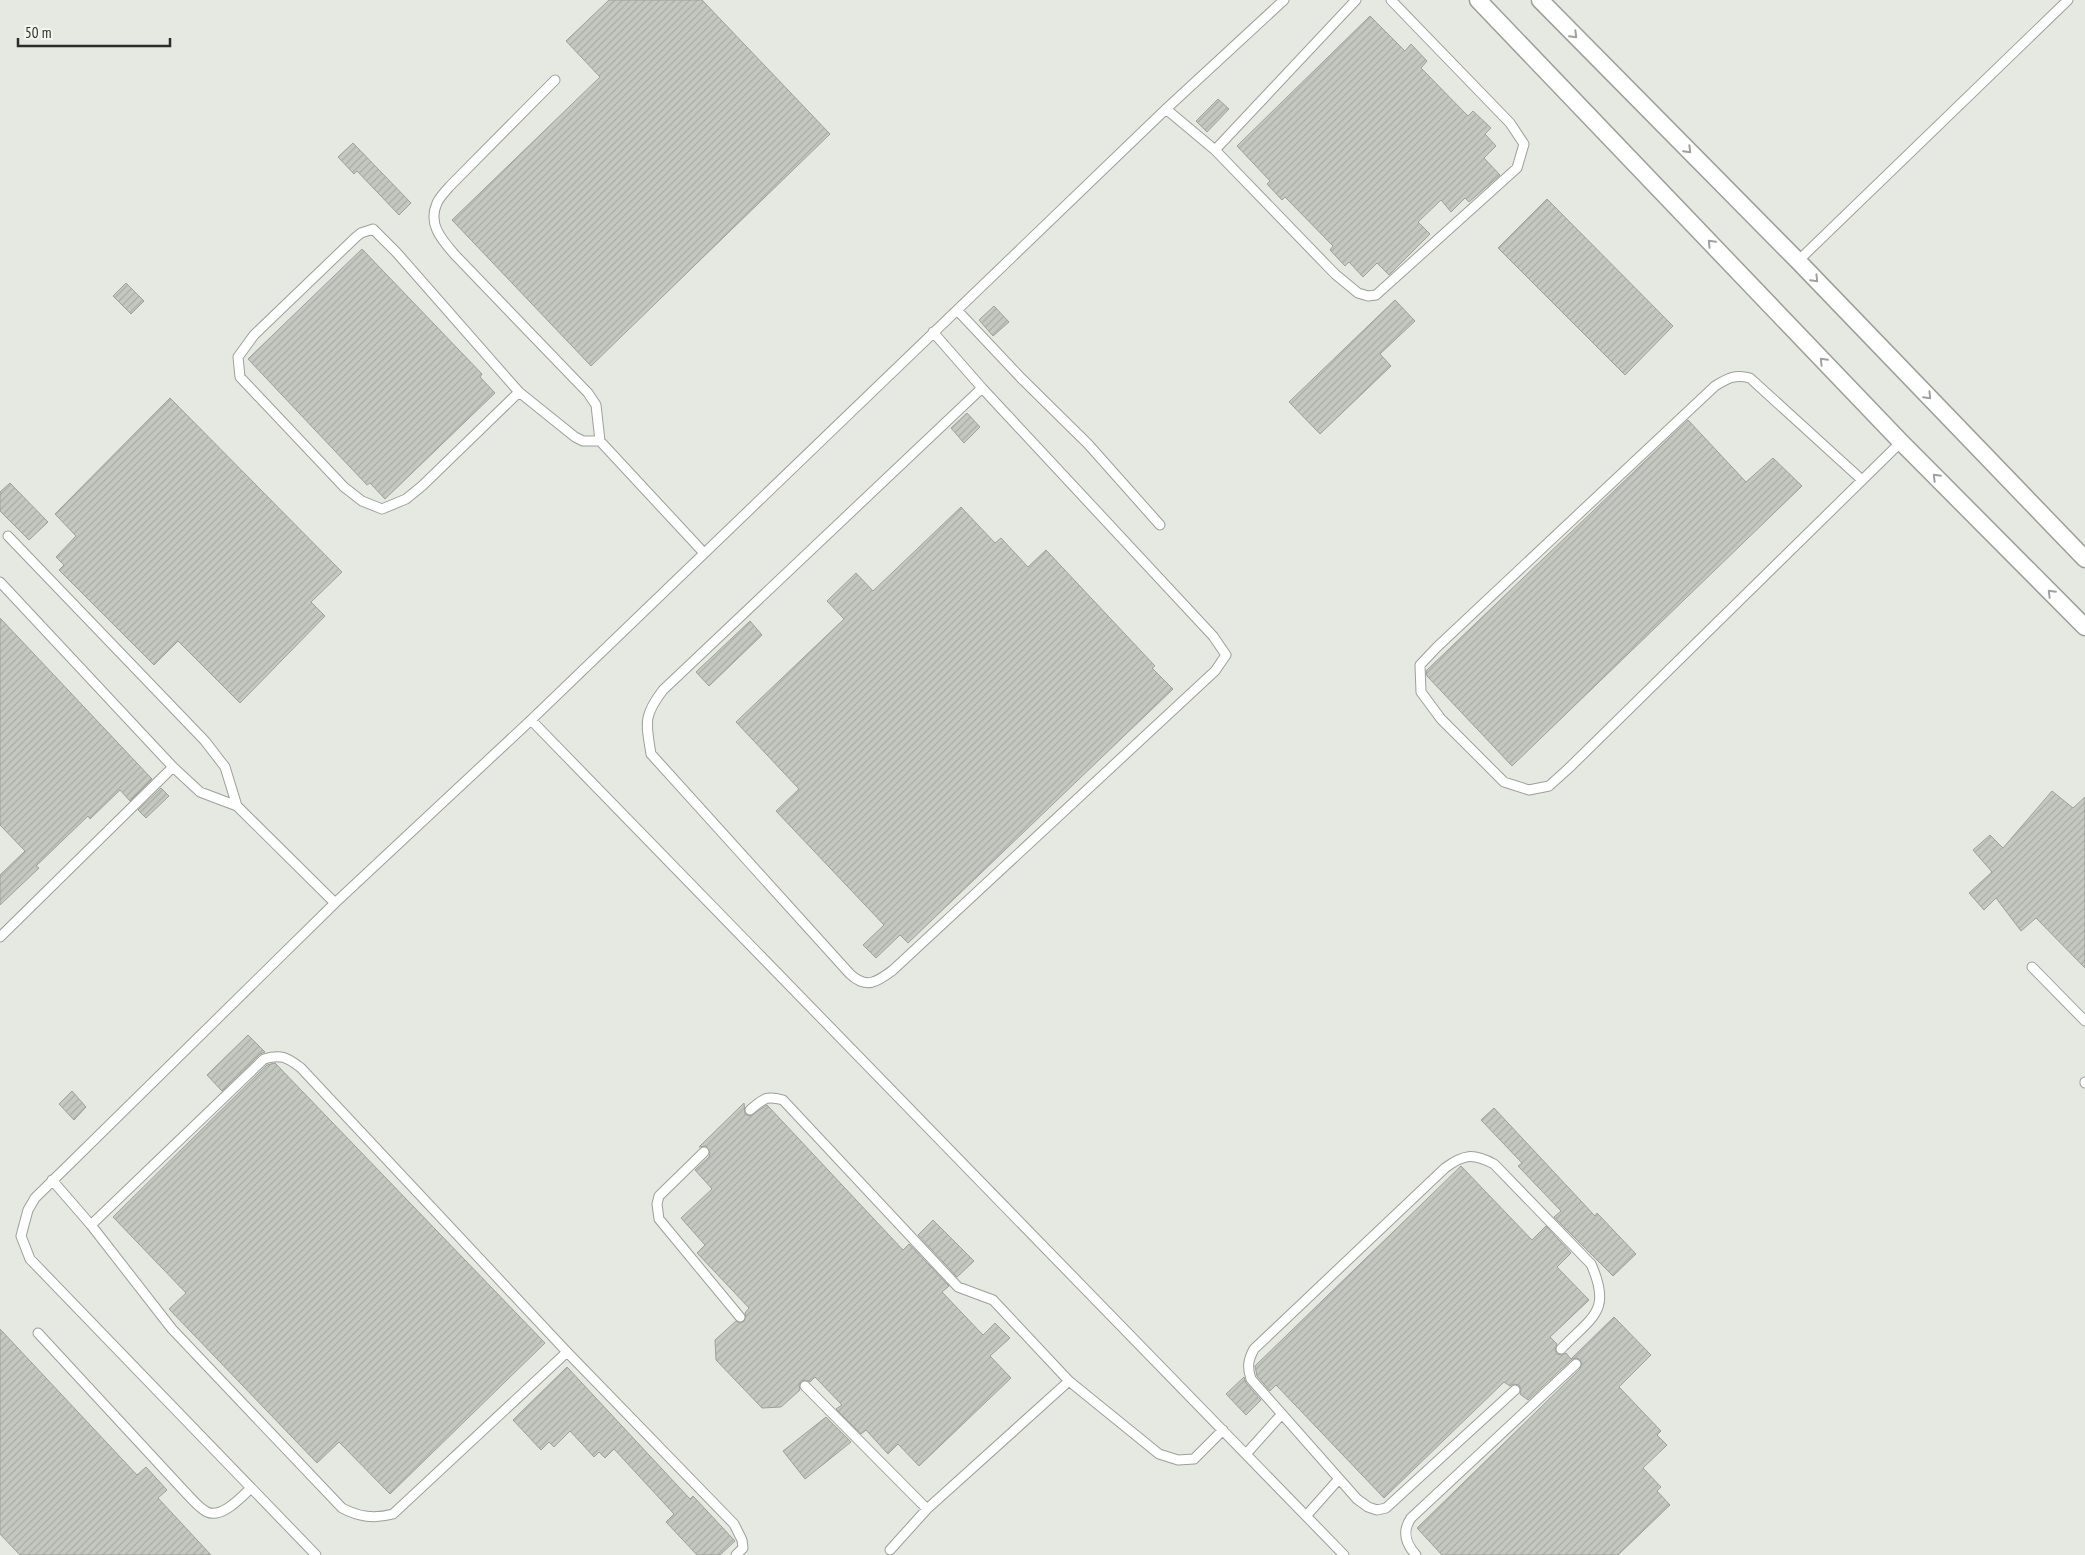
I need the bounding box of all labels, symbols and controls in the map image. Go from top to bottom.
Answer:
scale bar [18,15,170,47]
text: 50 m [25,23,51,42]
one-way arrow [1568,29,1577,38]
one-way arrow [1683,145,1692,154]
one-way arrow [1708,240,1717,249]
one-way arrow [1809,273,1818,282]
one-way arrow [1820,357,1829,366]
one-way arrow [1922,390,1931,399]
one-way arrow [1933,474,1942,483]
one-way arrow [2048,589,2057,598]

